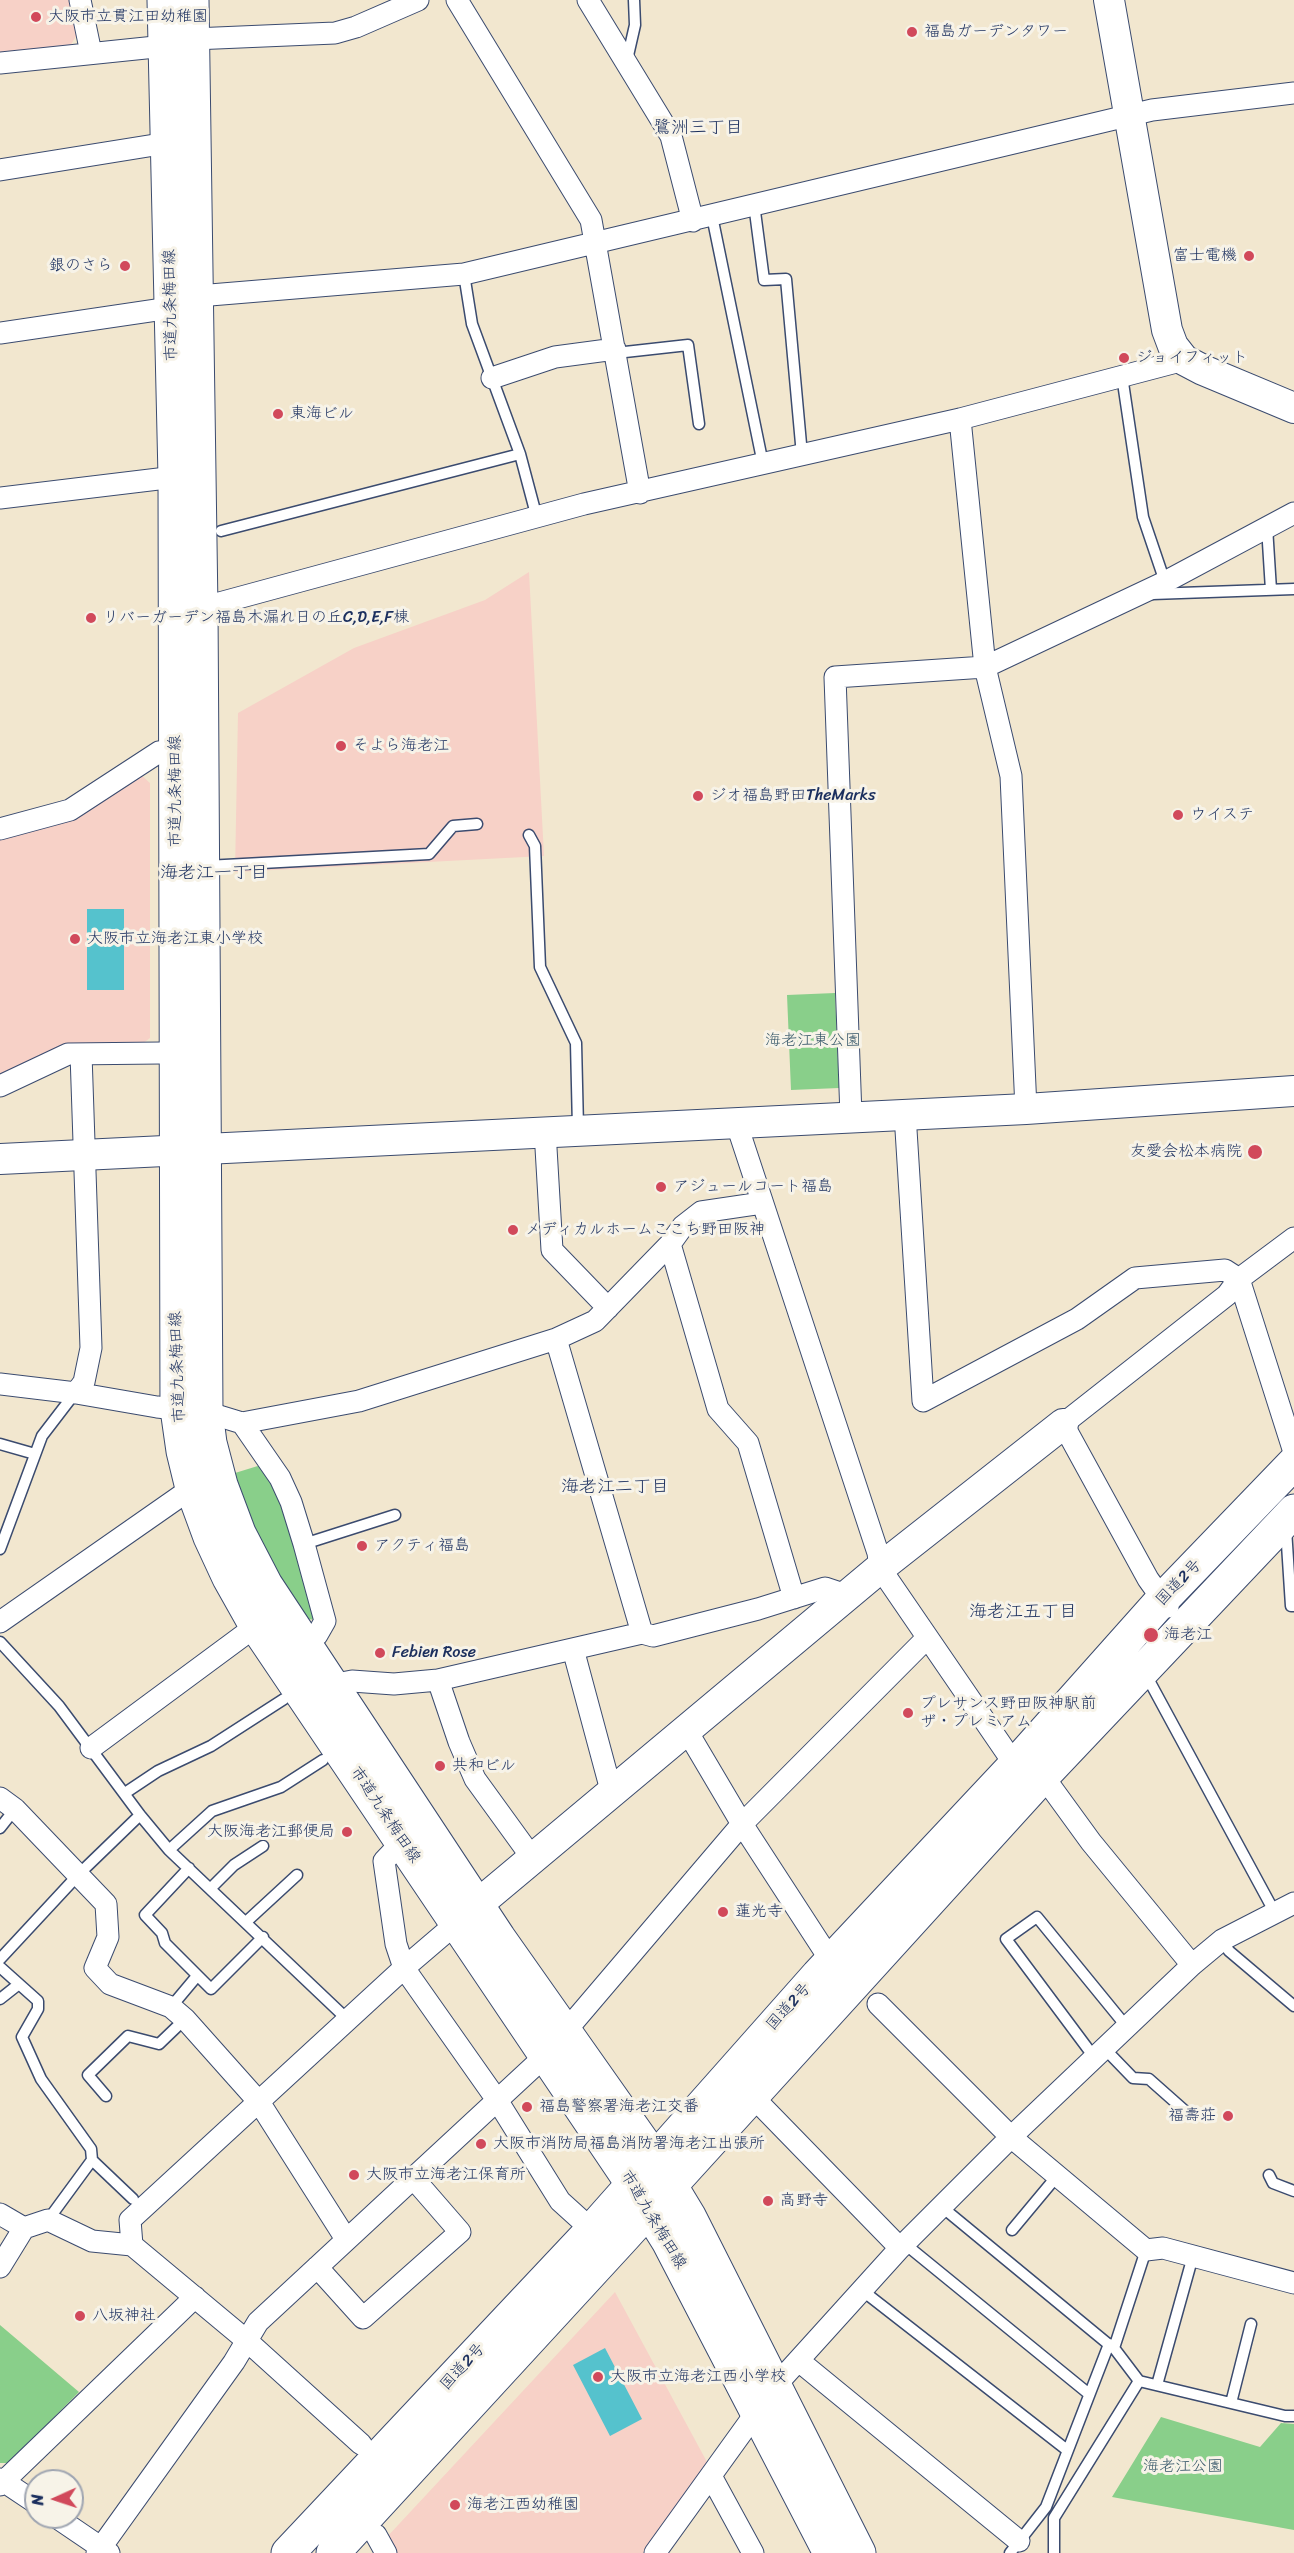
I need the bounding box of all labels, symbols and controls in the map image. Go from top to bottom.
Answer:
place label: 大阪市立貫江田幼稚園 [48,7,208,27]
marker: 大阪市立貫江田幼稚園 [29,10,43,24]
place label: 福島ガーデンタワー [924,22,1068,42]
marker: 福島ガーデンタワー [905,25,919,39]
district label: 鷺洲三丁目 [653,117,743,139]
place label: 富士電機 [1173,246,1237,266]
street label: 市道九条梅田線 [160,249,182,361]
marker: 富士電機 [1242,249,1256,263]
place label: 銀のさら [49,256,113,276]
marker: 銀のさら [118,259,132,273]
place label: ジョイフィット [1136,348,1248,368]
marker: ジョイフィット [1117,351,1131,365]
place label: 東海ビル [290,404,354,424]
marker: 東海ビル [271,407,285,421]
place label: リバーガーデン福島木漏れ日の丘C,D,E,F棟 [103,608,409,628]
marker: リバーガーデン福島木漏れ日の丘C,D,E,F棟 [84,611,98,625]
street label: 市道九条梅田線 [166,735,186,847]
place label: そよら海老江 [353,736,449,756]
marker: そよら海老江 [334,739,348,753]
place label: ジオ福島野田TheMarks [710,786,876,806]
marker: ジオ福島野田TheMarks [691,789,705,803]
place label: ウイステ [1190,805,1254,825]
marker: ウイステ [1171,808,1185,822]
district label: 海老江一丁目 [160,862,268,884]
place label: 大阪市立海老江東小学校 [87,929,263,949]
marker: 大阪市立海老江東小学校 [68,932,82,946]
park label: 海老江東公園 [765,1031,861,1051]
place label: 友愛会松本病院 [1130,1142,1242,1162]
marker: 友愛会松本病院 [1246,1143,1264,1161]
place label: アジュールコート福島 [673,1177,833,1197]
marker: アジュールコート福島 [654,1180,668,1194]
place label: メディカルホームここち野田阪神 [525,1220,765,1240]
marker: メディカルホームここち野田阪神 [506,1223,520,1237]
street label: 市道九条梅田線 [166,1311,190,1423]
district label: 海老江二丁目 [561,1476,669,1498]
place label: アクティ福島 [374,1536,470,1556]
marker: アクティ福島 [355,1539,369,1553]
street label: 国道2号 [1152,1556,1206,1610]
district label: 海老江五丁目 [969,1601,1077,1623]
place label: 海老江 [1164,1625,1212,1645]
marker: 海老江 [1142,1626,1160,1644]
place label: Febien Rose [392,1643,476,1663]
marker: Febien Rose [373,1646,387,1660]
place label: プレサンス野田阪神駅前 ザ・プレミアム [920,1694,1096,1732]
marker: プレサンス野田阪神駅前 ザ・プレミアム [901,1706,915,1720]
place label: 共和ビル [452,1756,516,1776]
marker: 共和ビル [433,1759,447,1773]
street label: 市道九条梅田線 [346,1763,424,1867]
place label: 大阪海老江郵便局 [207,1822,335,1842]
marker: 大阪海老江郵便局 [340,1825,354,1839]
place label: 蓮光寺 [735,1902,783,1922]
marker: 蓮光寺 [716,1905,730,1919]
street label: 国道2号 [763,1979,815,2035]
place label: 福島警察署海老江交番 [539,2097,699,2117]
marker: 福島警察署海老江交番 [520,2100,534,2114]
place label: 福壽荘 [1168,2106,1216,2126]
marker: 福壽荘 [1221,2109,1235,2123]
place label: 大阪市消防局福島消防署海老江出張所 [493,2134,765,2154]
marker: 大阪市消防局福島消防署海老江出張所 [474,2137,488,2151]
place label: 大阪市立海老江保育所 [366,2165,526,2185]
street label: 市道九条梅田線 [616,2167,690,2273]
marker: 大阪市立海老江保育所 [347,2168,361,2182]
place label: 高野寺 [780,2191,828,2211]
marker: 高野寺 [761,2194,775,2208]
place label: 八坂神社 [92,2306,156,2326]
marker: 八坂神社 [73,2309,87,2323]
street label: 国道2号 [436,2340,490,2394]
place label: 大阪市立海老江西小学校 [610,2367,786,2387]
marker: 大阪市立海老江西小学校 [591,2370,605,2384]
park label: 海老江公園 [1143,2457,1223,2477]
north arrow [24,2469,84,2529]
text: N [23,2494,52,2506]
place label: 海老江西幼稚園 [467,2495,579,2515]
marker: 海老江西幼稚園 [448,2498,462,2512]

